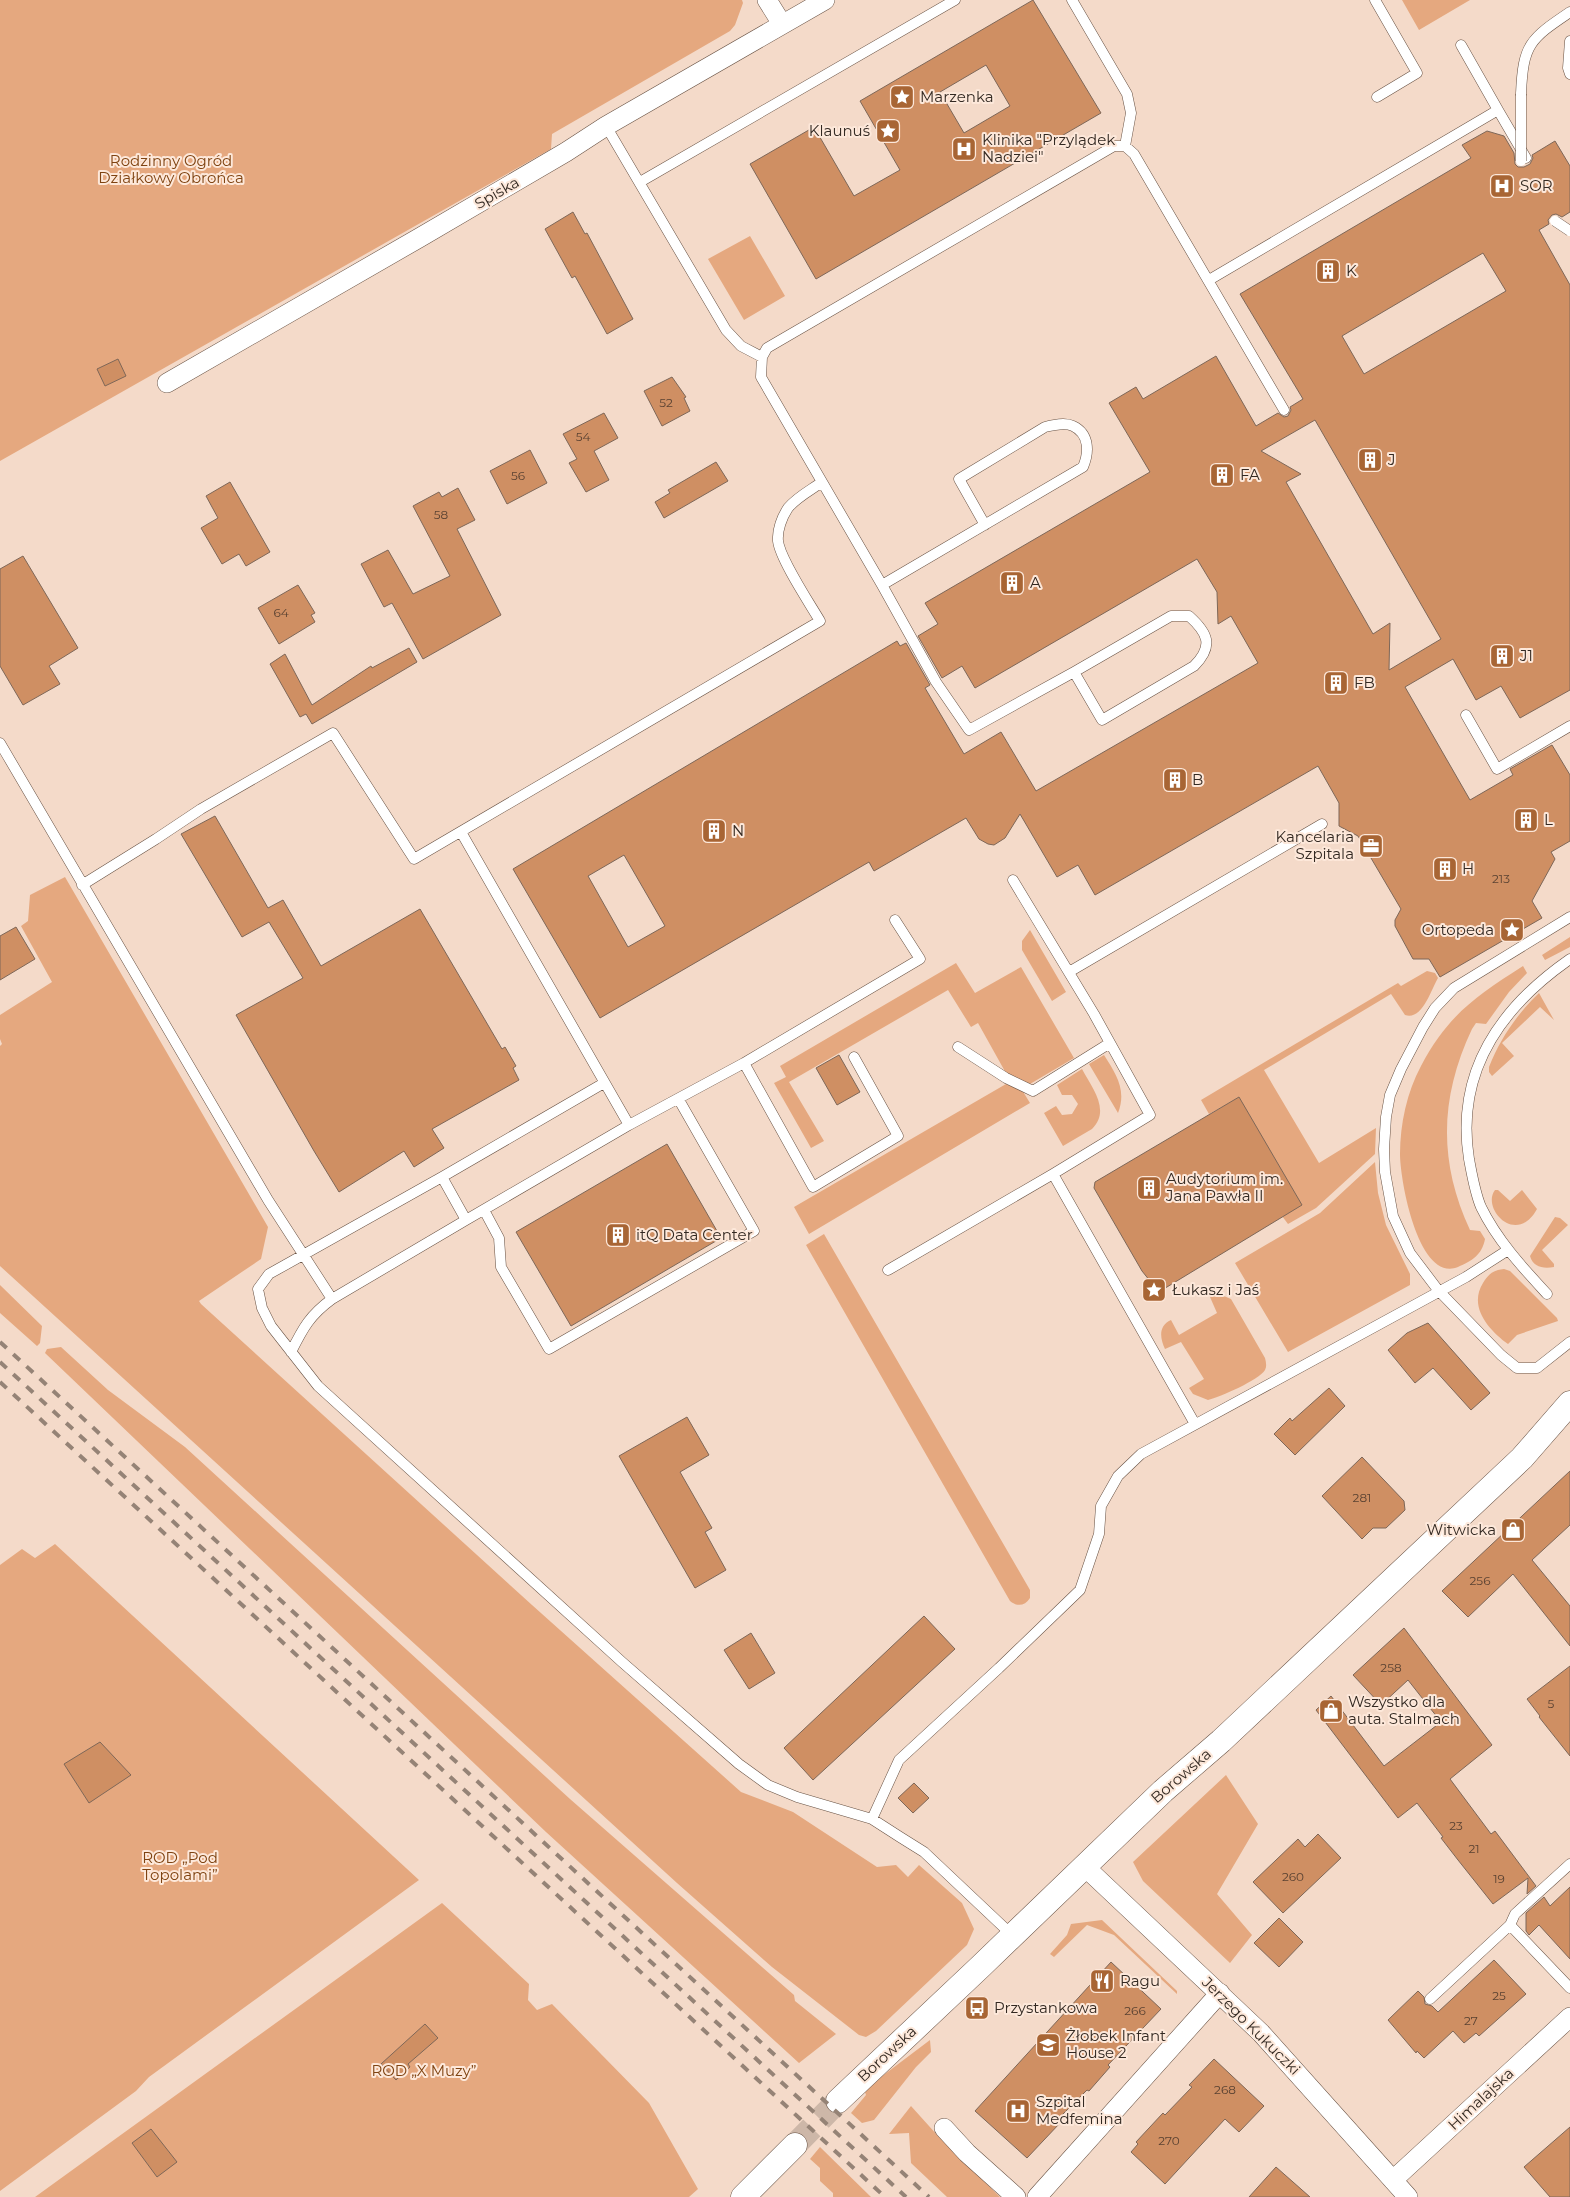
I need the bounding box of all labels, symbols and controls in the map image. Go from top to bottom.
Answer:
place icon: Marzenka [889,84,915,110]
place label: Marzenka [920,87,994,106]
place icon: Klaunuś [875,118,901,144]
place label: Klaunuś [809,121,870,140]
place label: Klinika "Przylądek Nadziei" [982,130,1115,166]
hospital icon: Klinika "Przylądek Nadziei" [951,136,977,162]
park label: Rodzinny Ogród Działkowy Obrońca [98,151,244,187]
street label: Spiska [471,172,522,213]
hospital icon: SOR [1489,173,1515,199]
place label: SOR [1520,176,1553,195]
building icon: K [1315,258,1341,284]
place label: K [1346,261,1357,280]
house number: 52 [659,395,673,410]
house number: 54 [576,429,590,444]
building icon: J [1357,447,1383,473]
place label: J [1387,450,1396,469]
building icon: FA [1209,462,1235,488]
place label: FA [1240,465,1260,484]
house number: 56 [511,468,525,483]
house number: 58 [434,507,449,522]
building icon: A [999,570,1025,596]
place label: A [1030,573,1041,592]
house number: 64 [273,605,289,620]
building icon: J1 [1489,643,1515,669]
place label: J1 [1519,646,1533,665]
building icon: FB [1323,670,1349,696]
place label: FB [1354,673,1375,692]
building icon: B [1162,767,1188,793]
place label: B [1192,770,1203,789]
building icon: L [1513,807,1539,833]
place label: L [1544,810,1553,829]
building icon: N [701,818,727,844]
place label: N [732,821,744,840]
place label: Kancelaria Szpitala [1276,827,1354,863]
office icon: Kancelaria Szpitala [1358,833,1384,859]
building icon: H [1432,856,1458,882]
place label: H [1462,859,1474,878]
house number: 213 [1492,871,1510,886]
place icon: Ortopeda [1499,917,1525,943]
place label: Ortopeda [1422,920,1494,939]
place label: Audytorium im. Jana Pawła II [1165,1169,1283,1205]
building icon: Audytorium im. Jana Pawła II [1136,1175,1162,1201]
building icon: itQ Data Center [605,1222,631,1248]
place label: itQ Data Center [636,1225,753,1244]
place icon: Łukasz i Jaś [1141,1277,1167,1303]
place label: Łukasz i Jaś [1172,1280,1259,1299]
house number: 281 [1353,1490,1371,1505]
shop icon: Witwicka [1500,1517,1526,1543]
place label: Witwicka [1427,1520,1496,1539]
house number: 256 [1470,1573,1490,1588]
house number: 258 [1380,1660,1402,1675]
place label: Wszystko dla auta. Stalmach [1348,1692,1460,1728]
house number: 5 [1548,1696,1555,1711]
shop icon: Wszystko dla auta. Stalmach [1318,1698,1344,1724]
street label: Borowska [1147,1744,1215,1807]
house number: 23 [1449,1818,1463,1833]
house number: 21 [1468,1841,1480,1856]
park label: ROD „Pod Topolami” [142,1848,218,1884]
house number: 260 [1282,1869,1304,1884]
house number: 19 [1493,1871,1505,1886]
restaurant icon: Ragu [1089,1968,1115,1994]
place label: Ragu [1120,1971,1160,1990]
street label: Jerzego Kukuczki [1198,1972,1304,2079]
house number: 25 [1492,1988,1506,2003]
bus stop icon: Przystankowa [964,1995,990,2021]
place label: Przystankowa [994,1998,1098,2017]
house number: 266 [1124,2003,1146,2018]
house number: 27 [1464,2013,1478,2028]
street label: Borowska [853,2022,920,2086]
place label: Żłobek Infant House 2 [1066,2026,1166,2062]
school or university icon: Żłobek Infant House 2 [1035,2032,1061,2058]
park label: ROD „X Muzy” [371,2061,477,2080]
street label: Himalajska [1444,2063,1517,2134]
house number: 268 [1214,2082,1236,2097]
place label: Szpital Medfemina [1036,2092,1123,2128]
hospital icon: Szpital Medfemina [1005,2098,1031,2124]
house number: 270 [1158,2133,1180,2148]

